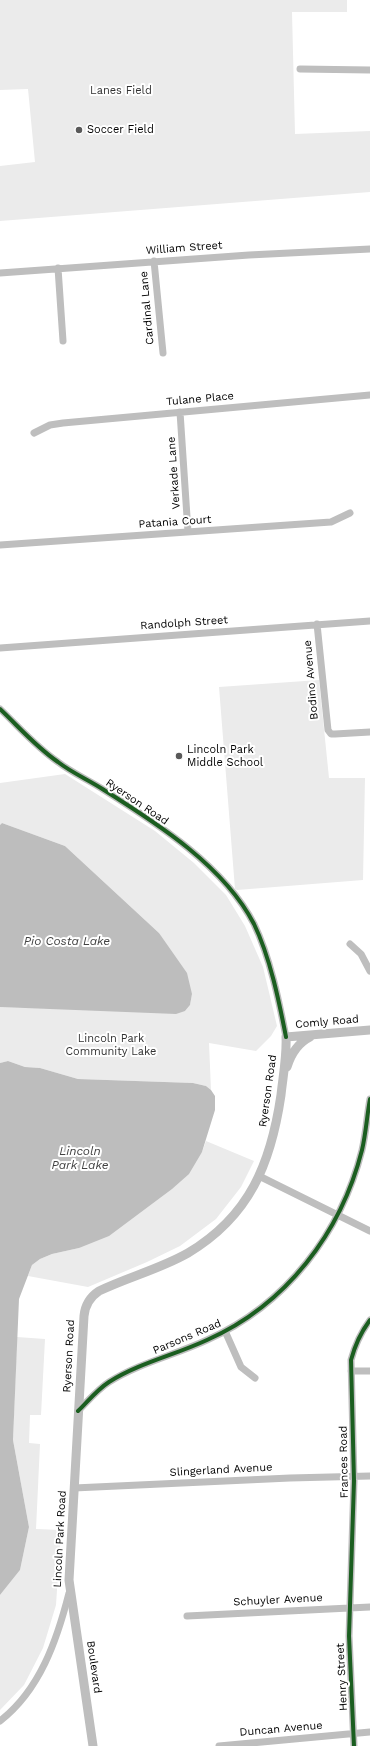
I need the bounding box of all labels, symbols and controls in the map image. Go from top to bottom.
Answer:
park label: Lanes Field [90,84,152,98]
place label: Soccer Field [87,123,154,137]
marker: Soccer Field [74,125,84,135]
street label: William Street [145,239,223,257]
street label: Cardinal Lane [137,271,157,345]
street label: Tulane Place [166,389,234,409]
street label: Verkade Lane [165,436,183,510]
street label: Patania Court [138,513,212,531]
street label: Randolph Street [140,613,228,633]
street label: Bodino Avenue [301,640,321,720]
place label: Lincoln Park Middle School [187,743,263,769]
marker: Lincoln Park Middle School [174,751,184,761]
street label: Ryerson Road [103,776,171,828]
water label: Pio Costa Lake [24,934,110,948]
street label: Comly Road [295,1013,359,1031]
park label: Lincoln Park Community Lake [66,1032,156,1058]
street label: Ryerson Road [256,1054,280,1128]
water label: Lincoln Park Lake [51,1144,109,1172]
street label: Parsons Road [151,1317,223,1357]
street label: Ryerson Road [60,1319,78,1393]
street label: Frances Road [337,1426,351,1498]
street label: Slingerland Avenue [169,1461,273,1479]
street label: Lincoln Park Road [51,1490,69,1588]
street label: Schuyler Avenue [233,1591,323,1609]
street label: Boulevard [84,1640,104,1694]
street label: Henry Street [334,1643,350,1711]
street label: Duncan Avenue [239,1719,323,1739]

